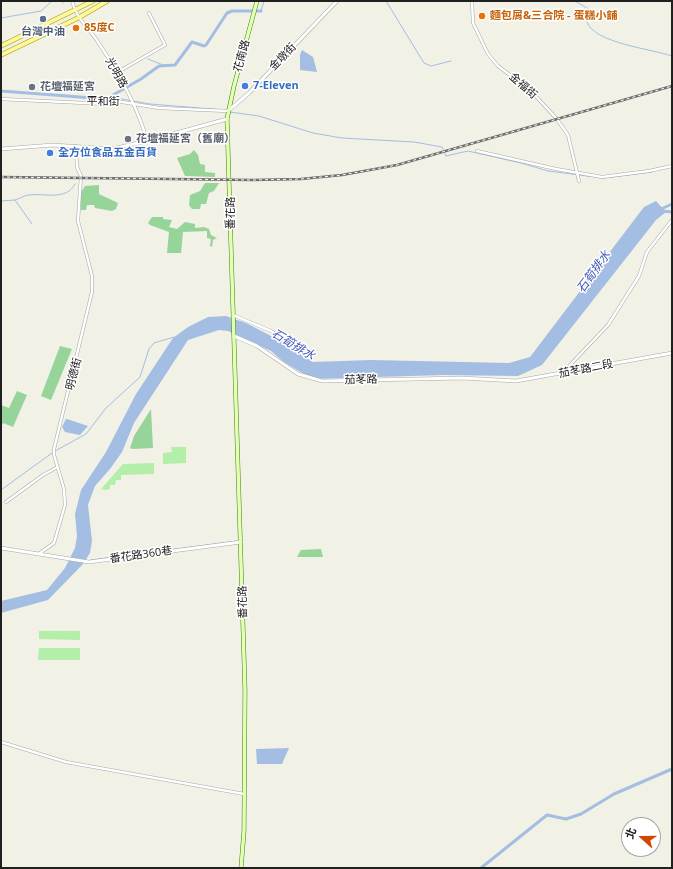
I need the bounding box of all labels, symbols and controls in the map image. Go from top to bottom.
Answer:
place label: 麵包屑&三合院 - 蛋糕小舖 [490,9,618,23]
marker: 麵包屑&三合院 - 蛋糕小舖 [477,11,487,21]
marker: 台灣中油 [38,14,48,24]
place label: 85度C [84,21,115,35]
marker: 85度C [71,23,81,33]
place label: 台灣中油 [21,25,65,39]
street label: 花南路 [231,38,253,74]
street label: 金墩街 [267,41,299,73]
street label: 光明路 [102,55,130,91]
street label: 金福街 [506,70,540,102]
place label: 7-Eleven [253,79,299,93]
place label: 花壇福延宮 [40,80,95,94]
marker: 7-Eleven [240,81,250,91]
marker: 花壇福延宮 [27,82,37,92]
street label: 平和街 [87,95,119,109]
place label: 花壇福延宮（舊廟） [136,132,235,146]
marker: 花壇福延宮（舊廟） [123,134,133,144]
place label: 全方位食品五金百貨 [58,146,157,160]
marker: 全方位食品五金百貨 [45,148,55,158]
street label: 番花路 [224,197,238,229]
water label: 石筍排水 [574,248,614,296]
water label: 石筍排水 [269,326,317,364]
street label: 明德街 [64,356,84,392]
street label: 茄苳路二段 [558,357,614,381]
street label: 茄苳路 [344,373,378,387]
street label: 番花路360巷 [109,544,173,566]
street label: 番花路 [236,585,250,619]
north arrow [621,817,661,857]
text: 北 [621,825,639,841]

